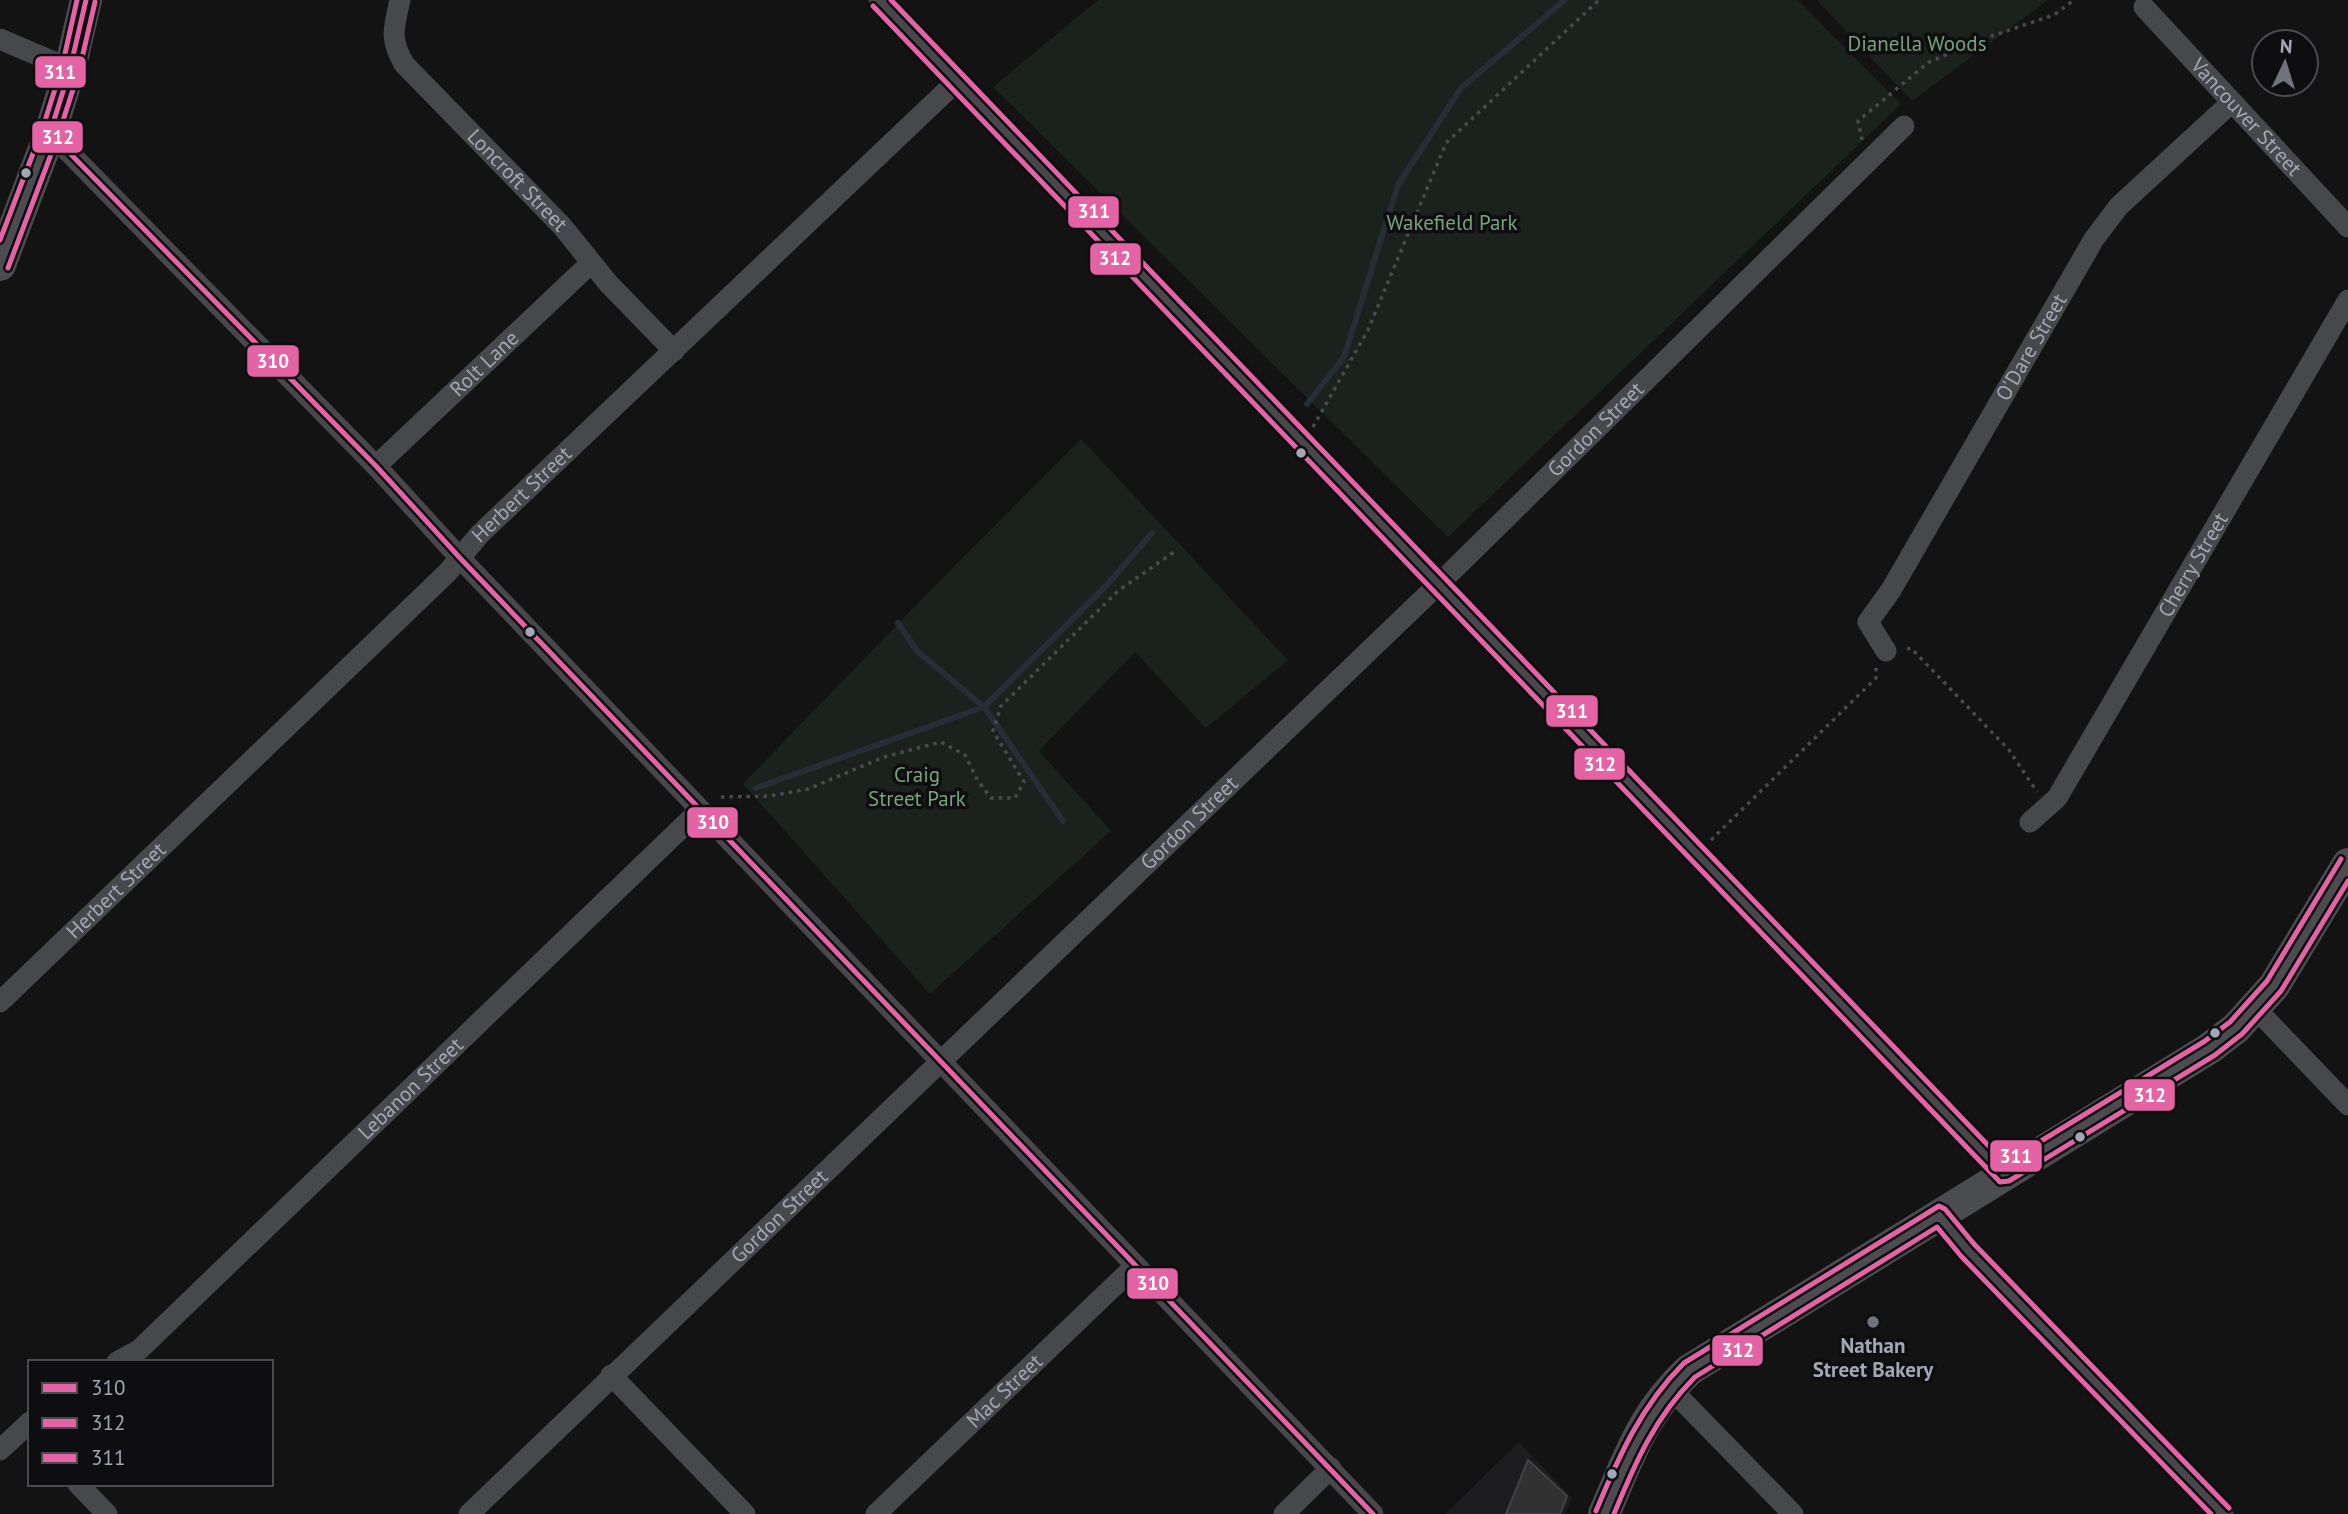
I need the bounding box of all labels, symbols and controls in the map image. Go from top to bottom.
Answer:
north arrow [2250,28,2320,98]
park label: Dianella Woods [1848,30,1986,57]
text: N [2279,34,2293,58]
street label: Vancouver Street [2184,51,2308,181]
line badge: 311 [34,55,87,89]
text: 311 [44,60,76,84]
line badge: 312 [31,120,84,154]
street label: Loncroft Street [462,123,574,237]
text: 312 [42,125,74,149]
unlabelled marker [19,166,33,180]
line badge: 311 [1067,195,1120,229]
text: 311 [1078,199,1110,223]
park label: Wakefield Park [1386,209,1518,236]
line badge: 312 [1089,242,1142,276]
text: 312 [1099,246,1131,270]
street label: O'Dare Street [1989,289,2073,405]
street label: Rolt Lane [444,324,524,402]
line badge: 310 [246,344,300,378]
text: 310 [257,349,289,373]
street label: Gordon Street [1542,376,1649,482]
street label: Herbert Street [465,440,577,548]
unlabelled marker [1294,446,1308,460]
street label: Cherry Street [2152,508,2234,622]
unlabelled marker [523,625,537,639]
line badge: 311 [1545,694,1599,728]
text: 311 [1556,699,1588,723]
line badge: 312 [1573,747,1626,781]
text: 312 [1584,752,1616,776]
park label: Craig Street Park [868,761,966,812]
street label: Gordon Street [1135,770,1243,876]
line badge: 310 [686,806,739,839]
text: 310 [697,810,729,834]
street label: Herbert Street [60,836,171,944]
unlabelled marker [2208,1026,2222,1040]
street label: Lebanon Street [352,1031,468,1145]
line badge: 312 [2123,1078,2176,1112]
text: 312 [2134,1083,2166,1107]
unlabelled marker [2073,1130,2087,1144]
line badge: 311 [1989,1139,2043,1173]
text: 311 [2000,1144,2032,1168]
street label: Gordon Street [725,1163,833,1269]
line badge: 310 [1126,1267,1179,1300]
text: 310 [1137,1271,1169,1295]
marker: Nathan Street Bakery [1865,1314,1881,1330]
place label: Nathan Street Bakery [1813,1332,1934,1383]
line badge: 312 [1711,1334,1764,1367]
text: 312 [1722,1338,1754,1362]
street label: Mac Street [960,1348,1048,1433]
legend [28,1360,273,1486]
text: 310 [91,1374,125,1401]
text: 312 [91,1409,125,1436]
text: 311 [91,1444,125,1471]
unlabelled marker [1605,1467,1619,1481]

